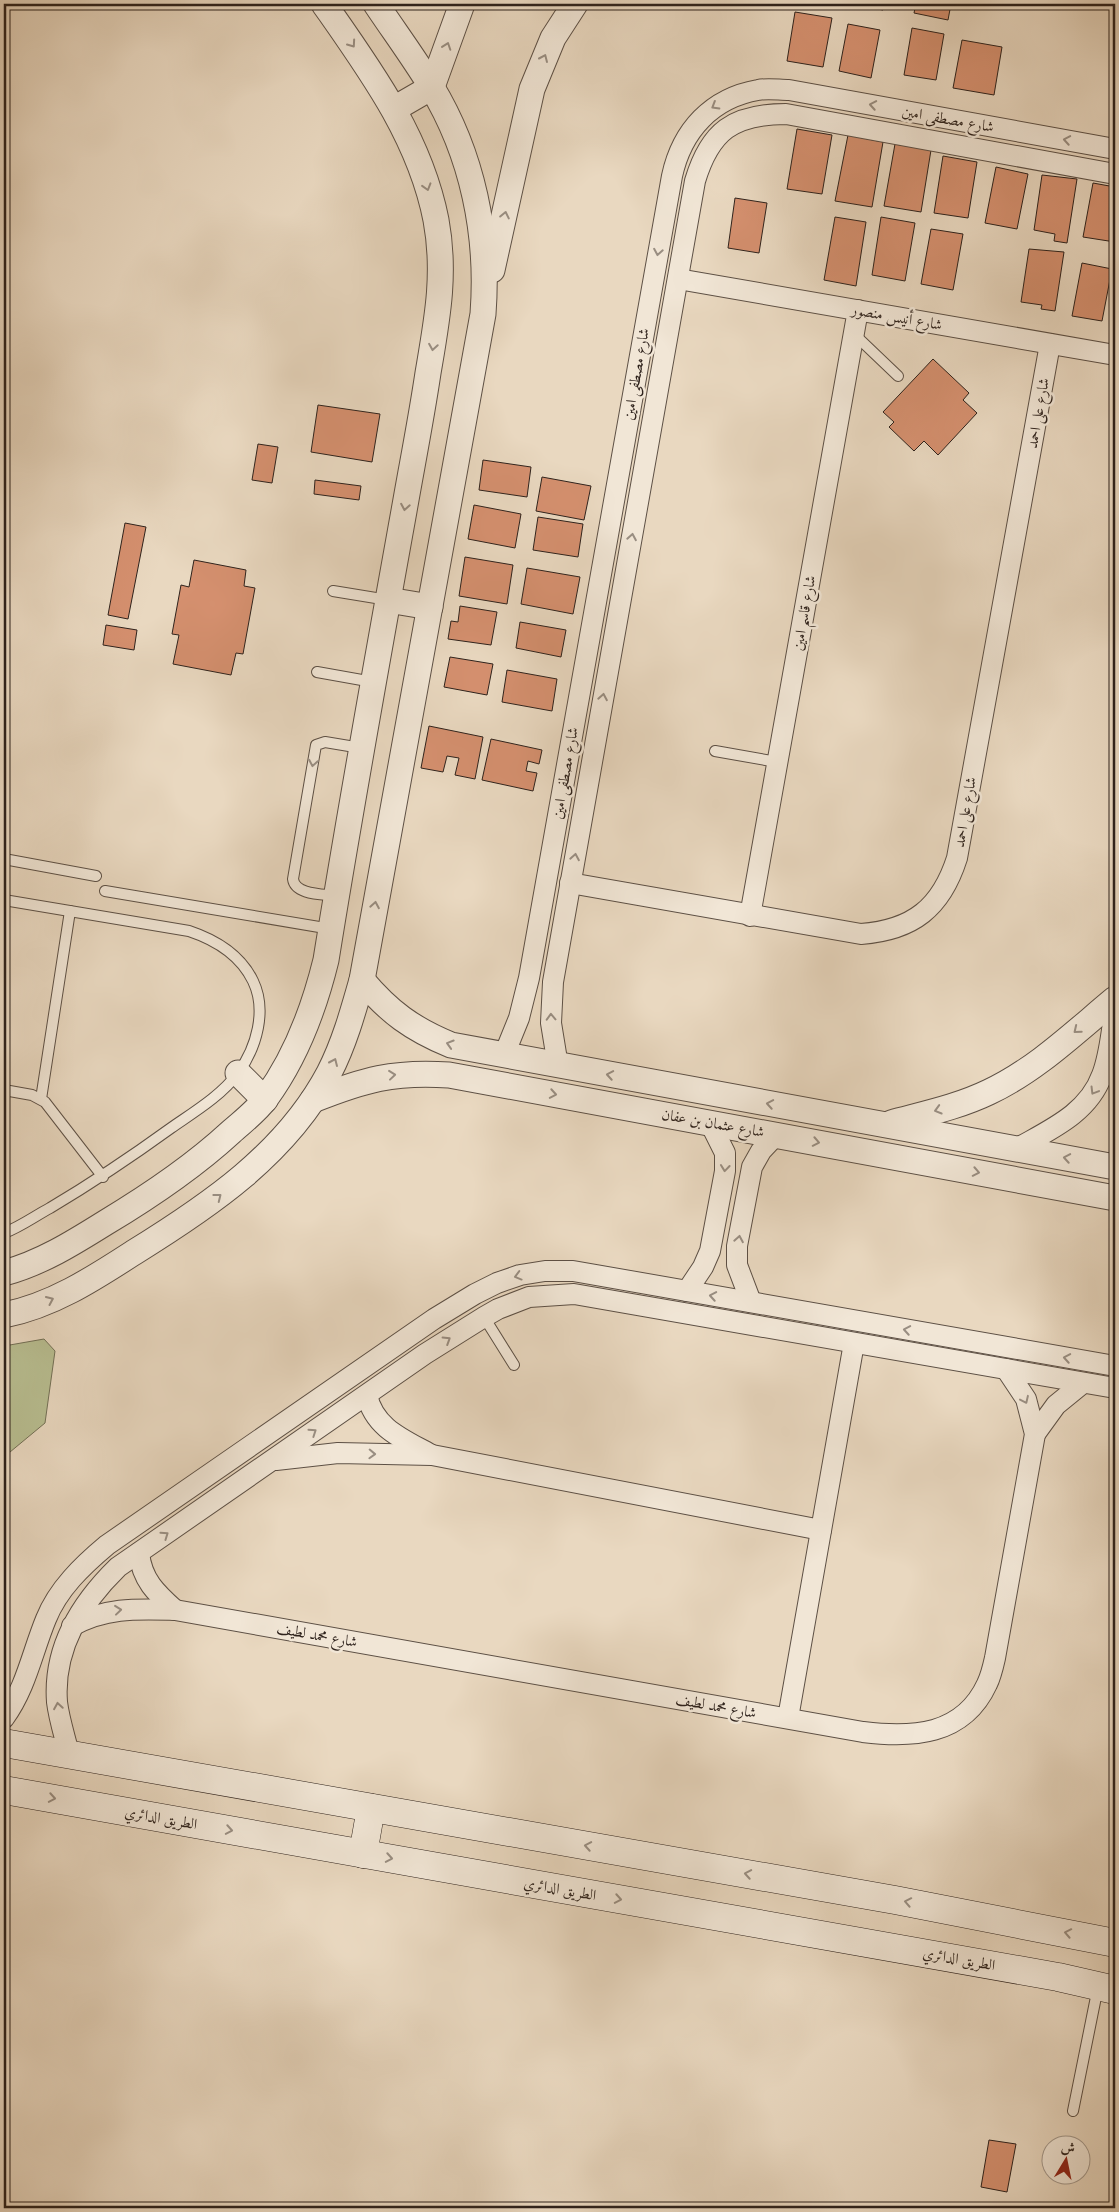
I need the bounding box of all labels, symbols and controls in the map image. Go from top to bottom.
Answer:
one-way arrow [346,38,355,48]
one-way arrow [441,42,451,50]
one-way arrow [538,54,549,63]
one-way arrow [712,100,721,110]
one-way arrow [868,101,877,111]
street label: شارع مصطفى امين [900,101,996,140]
one-way arrow [1063,136,1072,146]
one-way arrow [422,182,432,191]
one-way arrow [499,211,510,220]
one-way arrow [653,248,663,257]
street label: شارع أنيس منصور [848,298,944,338]
street label: شارع مصطفى امين [618,326,657,422]
one-way arrow [428,343,438,352]
street label: شارع على احمد [1022,376,1057,450]
one-way arrow [400,503,410,512]
one-way arrow [626,533,636,541]
street label: شارع قاسم امين [788,574,825,653]
one-way arrow [598,693,608,701]
street label: شارع مصطفى امين [547,725,586,821]
one-way arrow [309,759,319,768]
street label: شارع على احمد [949,775,984,849]
one-way arrow [569,853,579,861]
one-way arrow [370,901,380,910]
one-way arrow [546,1013,557,1021]
one-way arrow [1074,1025,1083,1034]
one-way arrow [447,1040,455,1050]
one-way arrow [328,1058,338,1067]
one-way arrow [389,1070,397,1081]
one-way arrow [605,1070,614,1081]
one-way arrow [1091,1085,1101,1094]
one-way arrow [549,1089,557,1099]
one-way arrow [765,1100,774,1110]
street label: شارع عثمان بن عفان [660,1104,766,1145]
one-way arrow [933,1104,942,1115]
one-way arrow [812,1137,821,1147]
one-way arrow [1063,1154,1072,1164]
one-way arrow [720,1164,731,1172]
one-way arrow [972,1166,980,1177]
one-way arrow [212,1194,222,1203]
one-way arrow [733,1234,743,1243]
one-way arrow [513,1270,522,1281]
one-way arrow [708,1291,717,1301]
one-way arrow [45,1296,54,1307]
one-way arrow [903,1325,912,1335]
one-way arrow [441,1337,450,1347]
one-way arrow [1063,1353,1072,1363]
one-way arrow [1019,1394,1029,1403]
one-way arrow [307,1429,316,1438]
one-way arrow [368,1449,376,1459]
one-way arrow [159,1532,169,1541]
one-way arrow [114,1605,122,1616]
street label: شارع محمد لطيف [275,1618,359,1655]
street label: شارع محمد لطيف [674,1689,758,1726]
one-way arrow [54,1702,64,1711]
one-way arrow [47,1793,56,1803]
street label: الطريق الدائري [123,1802,199,1836]
one-way arrow [225,1824,233,1834]
one-way arrow [584,1841,592,1851]
one-way arrow [385,1853,393,1863]
one-way arrow [744,1869,752,1879]
street label: الطريق الدائري [522,1873,598,1907]
one-way arrow [613,1893,622,1903]
one-way arrow [904,1898,912,1908]
one-way arrow [1063,1928,1072,1939]
street label: الطريق الدائري [921,1943,997,1977]
north arrow [1042,2134,1092,2184]
text: ش [1060,2137,1077,2157]

